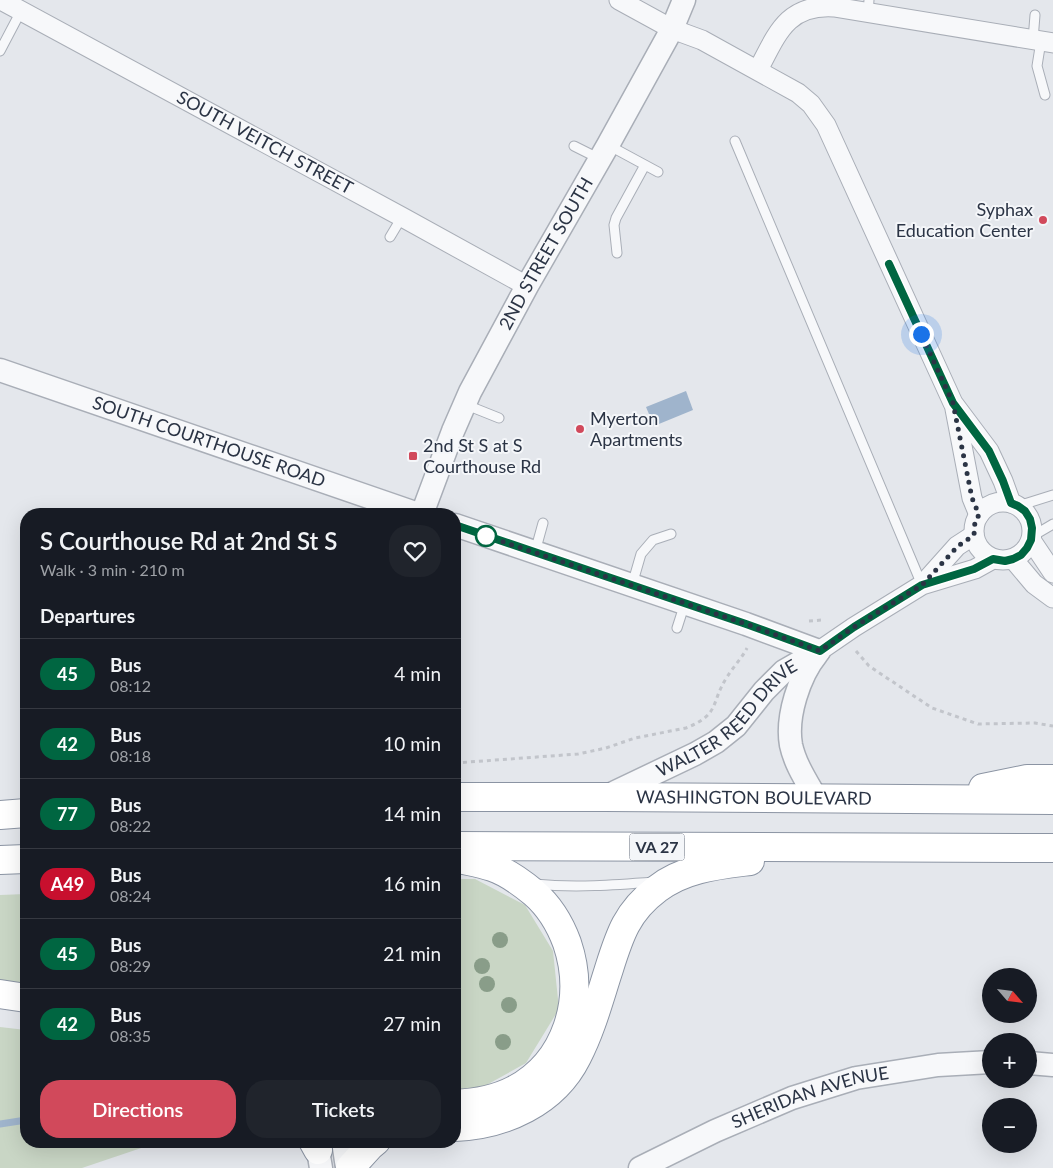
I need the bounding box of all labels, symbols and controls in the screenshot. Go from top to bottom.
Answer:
street label: SOUTH VEITCH STREET [173,85,358,199]
street label: 2ND STREET SOUTH [494,173,597,333]
place label: Syphax Education Center [896,198,1033,241]
marker: Syphax Education Center [1037,214,1049,226]
your location [909,322,934,347]
street label: SOUTH COURTHOUSE ROAD [90,391,329,491]
place label: Myerton Apartments [590,407,683,450]
marker: Myerton Apartments [574,423,586,435]
place label: 2nd St S at S Courthouse Rd [423,434,541,477]
marker: 2nd St S at S Courthouse Rd [407,450,419,462]
button: heart [389,525,441,577]
unlabelled marker [475,525,497,547]
text: S Courthouse Rd at 2nd St S [40,526,337,555]
text: Walk · 3 min · 210 m [40,560,185,579]
text: Departures [40,604,135,627]
text: Bus [110,653,141,676]
street label: WALTER REED DRIVE [653,654,801,781]
text: 4 min [394,662,441,685]
text: 45 [57,663,78,685]
text: 08:12 [110,676,151,695]
text: Bus [110,723,141,746]
text: 10 min [383,732,441,755]
text: 42 [57,733,78,755]
text: 08:18 [110,746,151,765]
street label: WASHINGTON BOULEVARD [636,785,872,809]
text: Bus [110,793,141,816]
text: 14 min [383,802,441,825]
text: 77 [57,803,78,825]
text: 08:22 [110,816,151,835]
road number: VA 27 [630,834,684,860]
text: Bus [110,863,141,886]
text: 16 min [383,872,441,895]
text: A49 [51,873,84,895]
text: 08:24 [110,886,151,905]
text: Bus [110,933,141,956]
text: 21 min [383,942,441,965]
text: 45 [57,943,78,965]
text: 08:29 [110,956,151,975]
north arrow [982,968,1038,1022]
map controls [982,968,1037,1153]
text: Bus [110,1003,141,1026]
text: 27 min [383,1012,441,1035]
text: 42 [57,1013,78,1035]
text: 08:35 [110,1026,151,1045]
button: + [982,1033,1037,1088]
street label: SHERIDAN AVENUE [728,1061,890,1133]
button: Directions [40,1080,236,1138]
button: Tickets [246,1080,441,1138]
button: − [982,1098,1037,1153]

